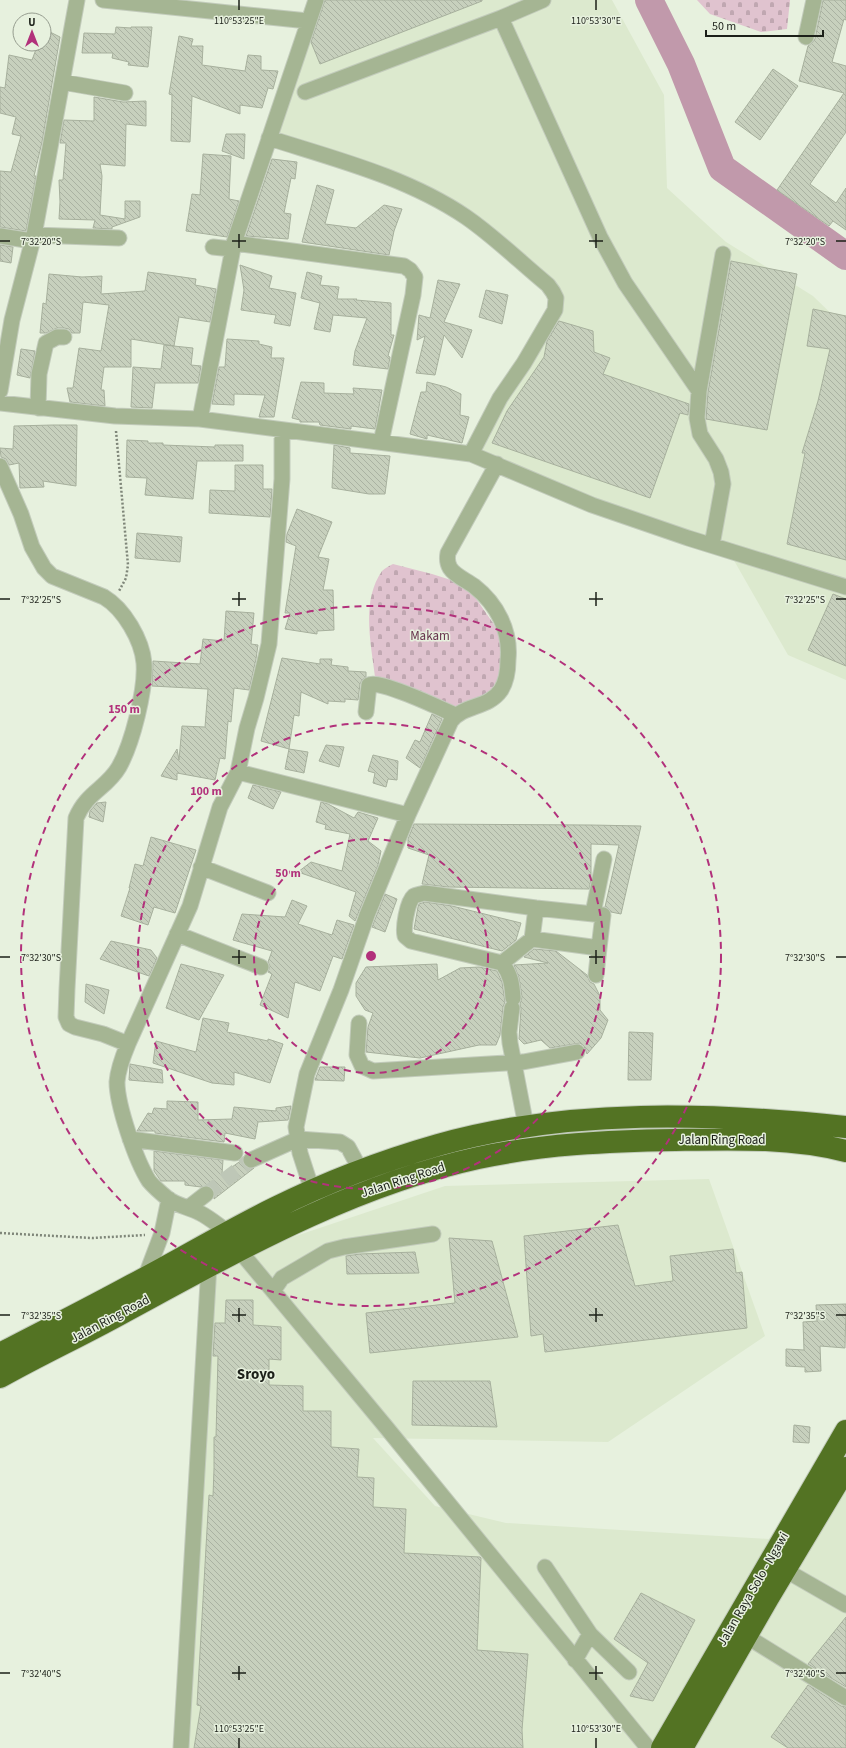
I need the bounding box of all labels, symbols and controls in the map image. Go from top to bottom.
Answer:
north arrow [12,12,52,52]
scale bar [706,12,823,38]
text: 110°53'25"E [214,14,264,28]
text: 110°53'30"E [571,14,621,28]
text: U [28,15,36,30]
text: 50 m [712,18,736,35]
text: 7°32'20"S [21,235,61,249]
text: 7°32'20"S [785,235,825,249]
text: 7°32'25"S [21,593,61,607]
text: 7°32'25"S [785,593,825,607]
park label: Makam [410,627,450,645]
text: 150 m [108,701,140,718]
text: 100 m [190,783,222,800]
text: 50 m [275,865,301,882]
centre of rings [364,949,378,963]
text: 7°32'30"S [21,951,61,965]
text: 7°32'30"S [785,951,825,965]
street label: Jalan Ring Road [678,1131,766,1149]
street label: Jalan Ring Road [359,1158,447,1202]
street label: Jalan Ring Road [67,1291,153,1347]
text: 7°32'35"S [21,1309,61,1323]
text: 7°32'35"S [785,1309,825,1323]
district label: Sroyo [237,1364,275,1385]
street label: Jalan Raya Solo - Ngawi [713,1529,793,1649]
text: 7°32'40"S [21,1667,61,1681]
text: 7°32'40"S [785,1667,825,1681]
text: 110°53'25"E [214,1722,264,1736]
text: 110°53'30"E [571,1722,621,1736]

